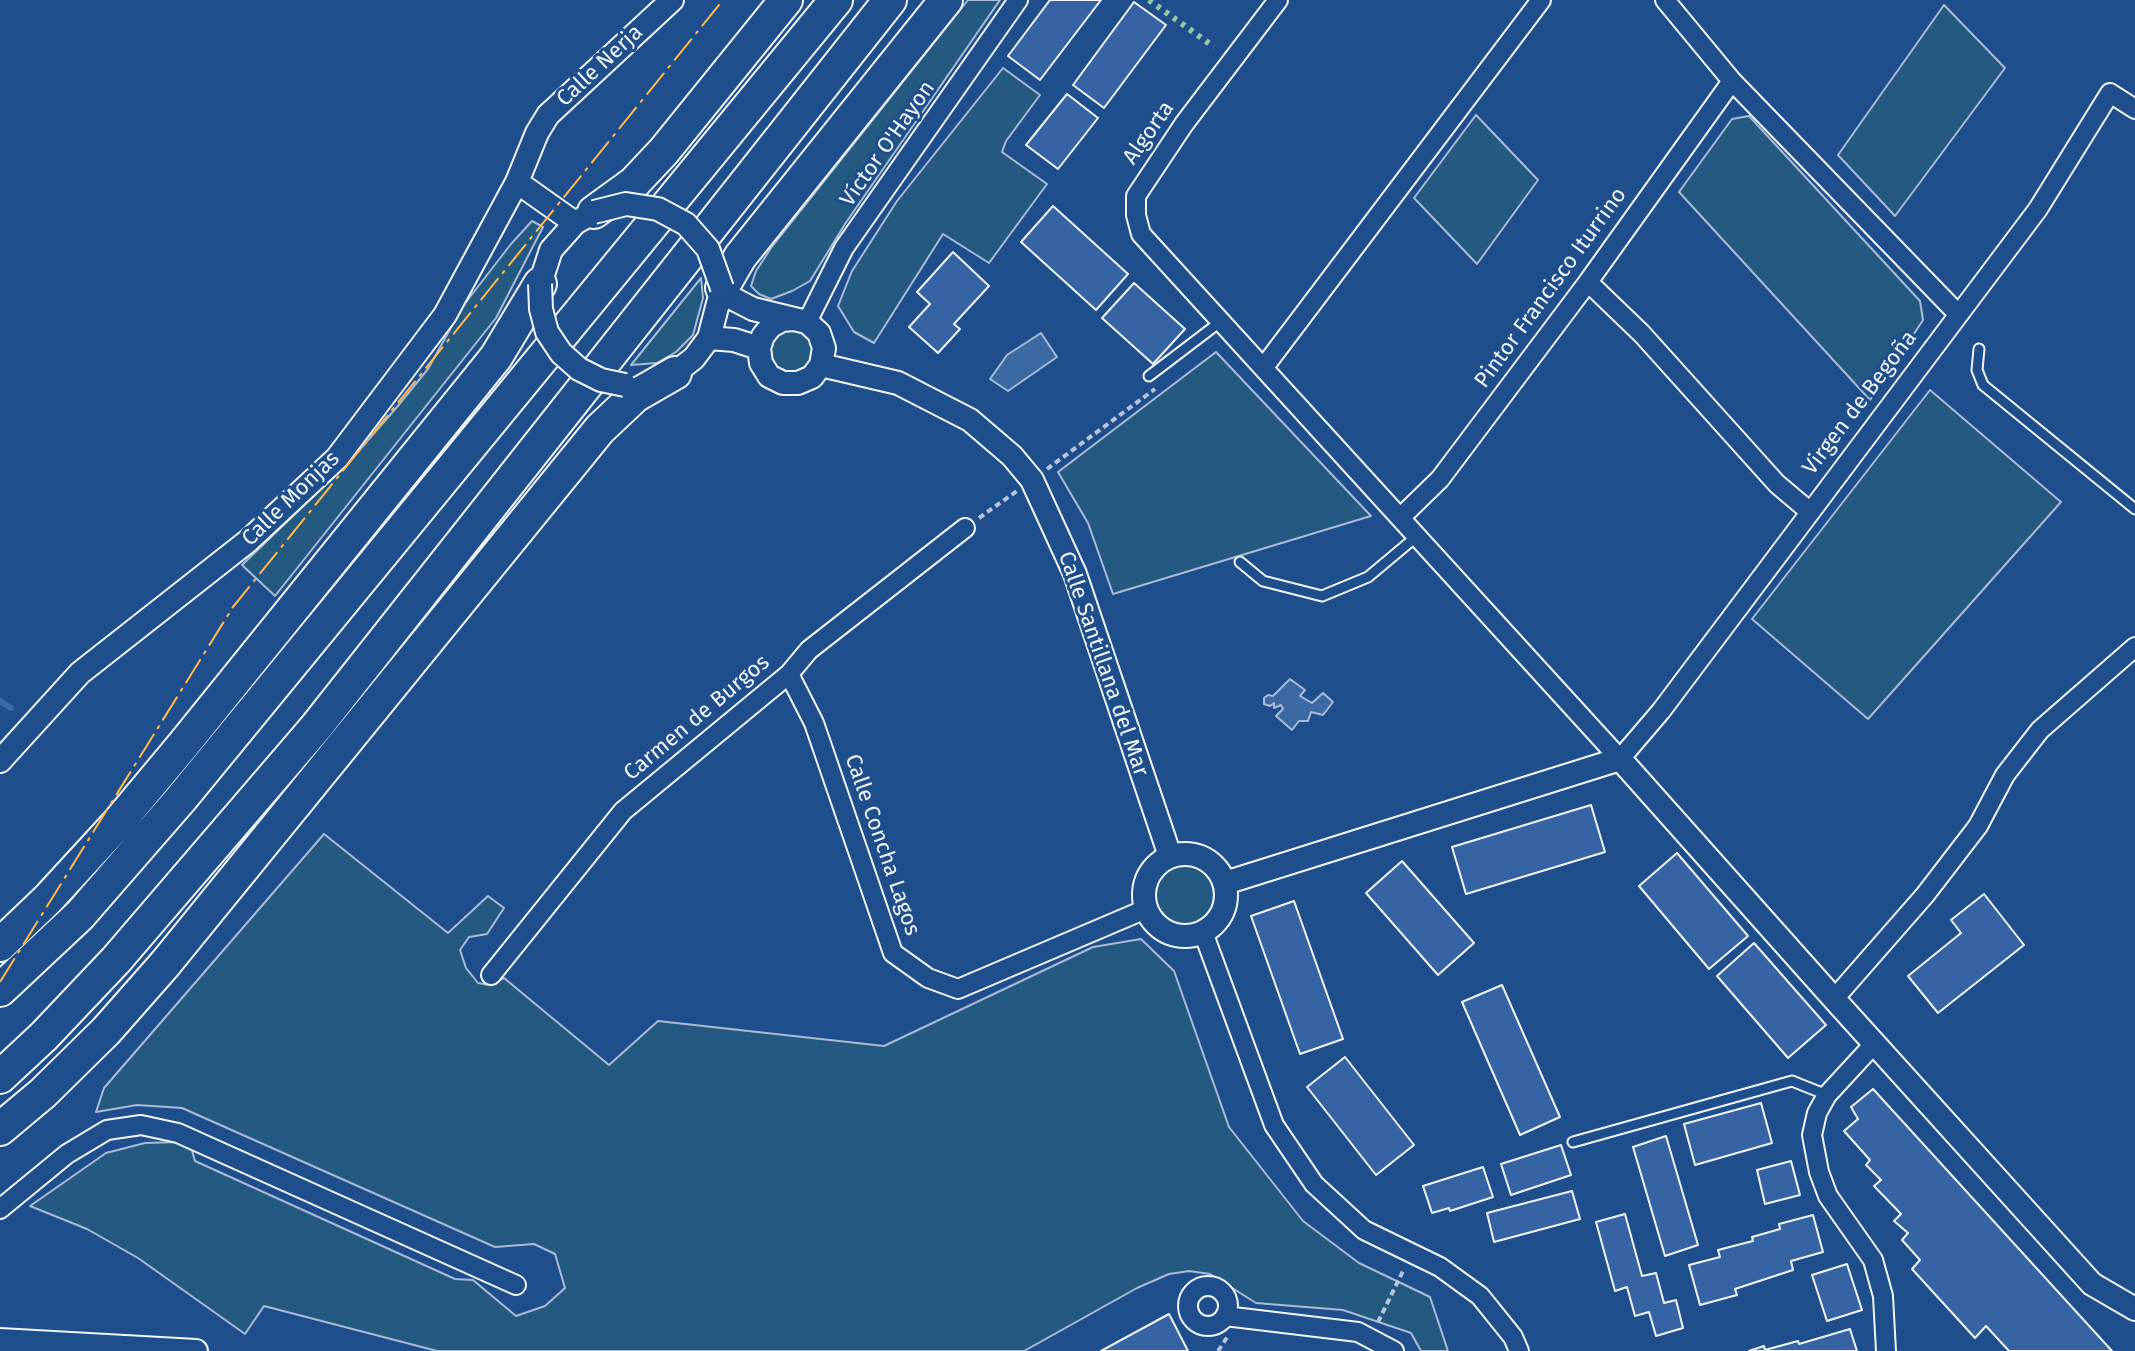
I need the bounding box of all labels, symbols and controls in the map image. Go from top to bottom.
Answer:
street label: Calle Nerja [552,20,648,112]
street label: Víctor O'Hayon [835,76,941,212]
street label: Algorta [1118,96,1180,170]
street label: Pintor Francisco Iturrino [1469,183,1633,393]
street label: Virgen de Begoña [1797,326,1923,480]
street label: Calle Monjas [237,446,345,552]
street label: Calle Santillana del Mar [1052,548,1154,780]
street label: Carmen de Burgos [619,650,775,786]
street label: Calle Concha Lagos [839,751,925,939]

